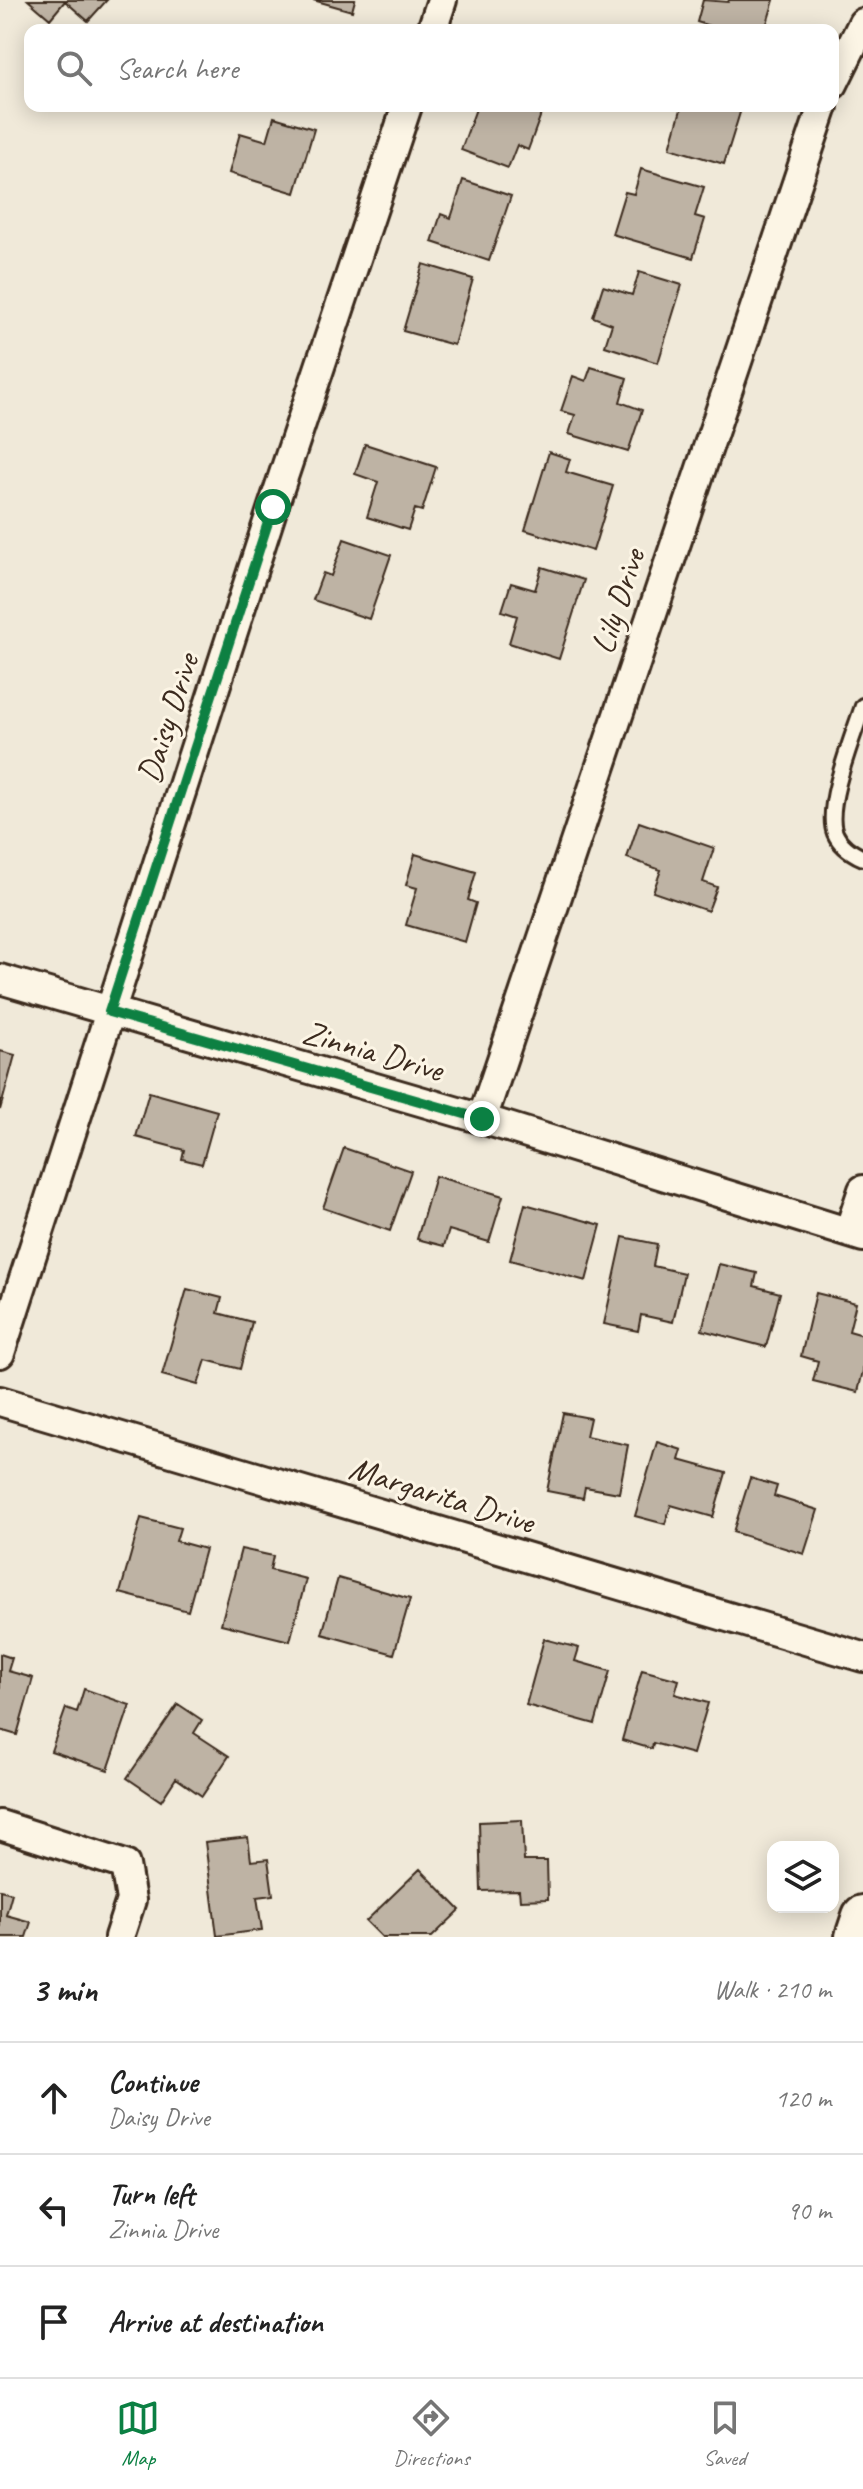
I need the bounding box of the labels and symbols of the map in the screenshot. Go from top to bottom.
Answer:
route start [255,489,291,525]
street label: Lily Drive [580,542,655,659]
street label: Daisy Drive [127,646,209,788]
street label: Zinnia Drive [298,1010,450,1092]
route end [464,1101,500,1137]
street label: Margarita Drive [344,1446,541,1543]

